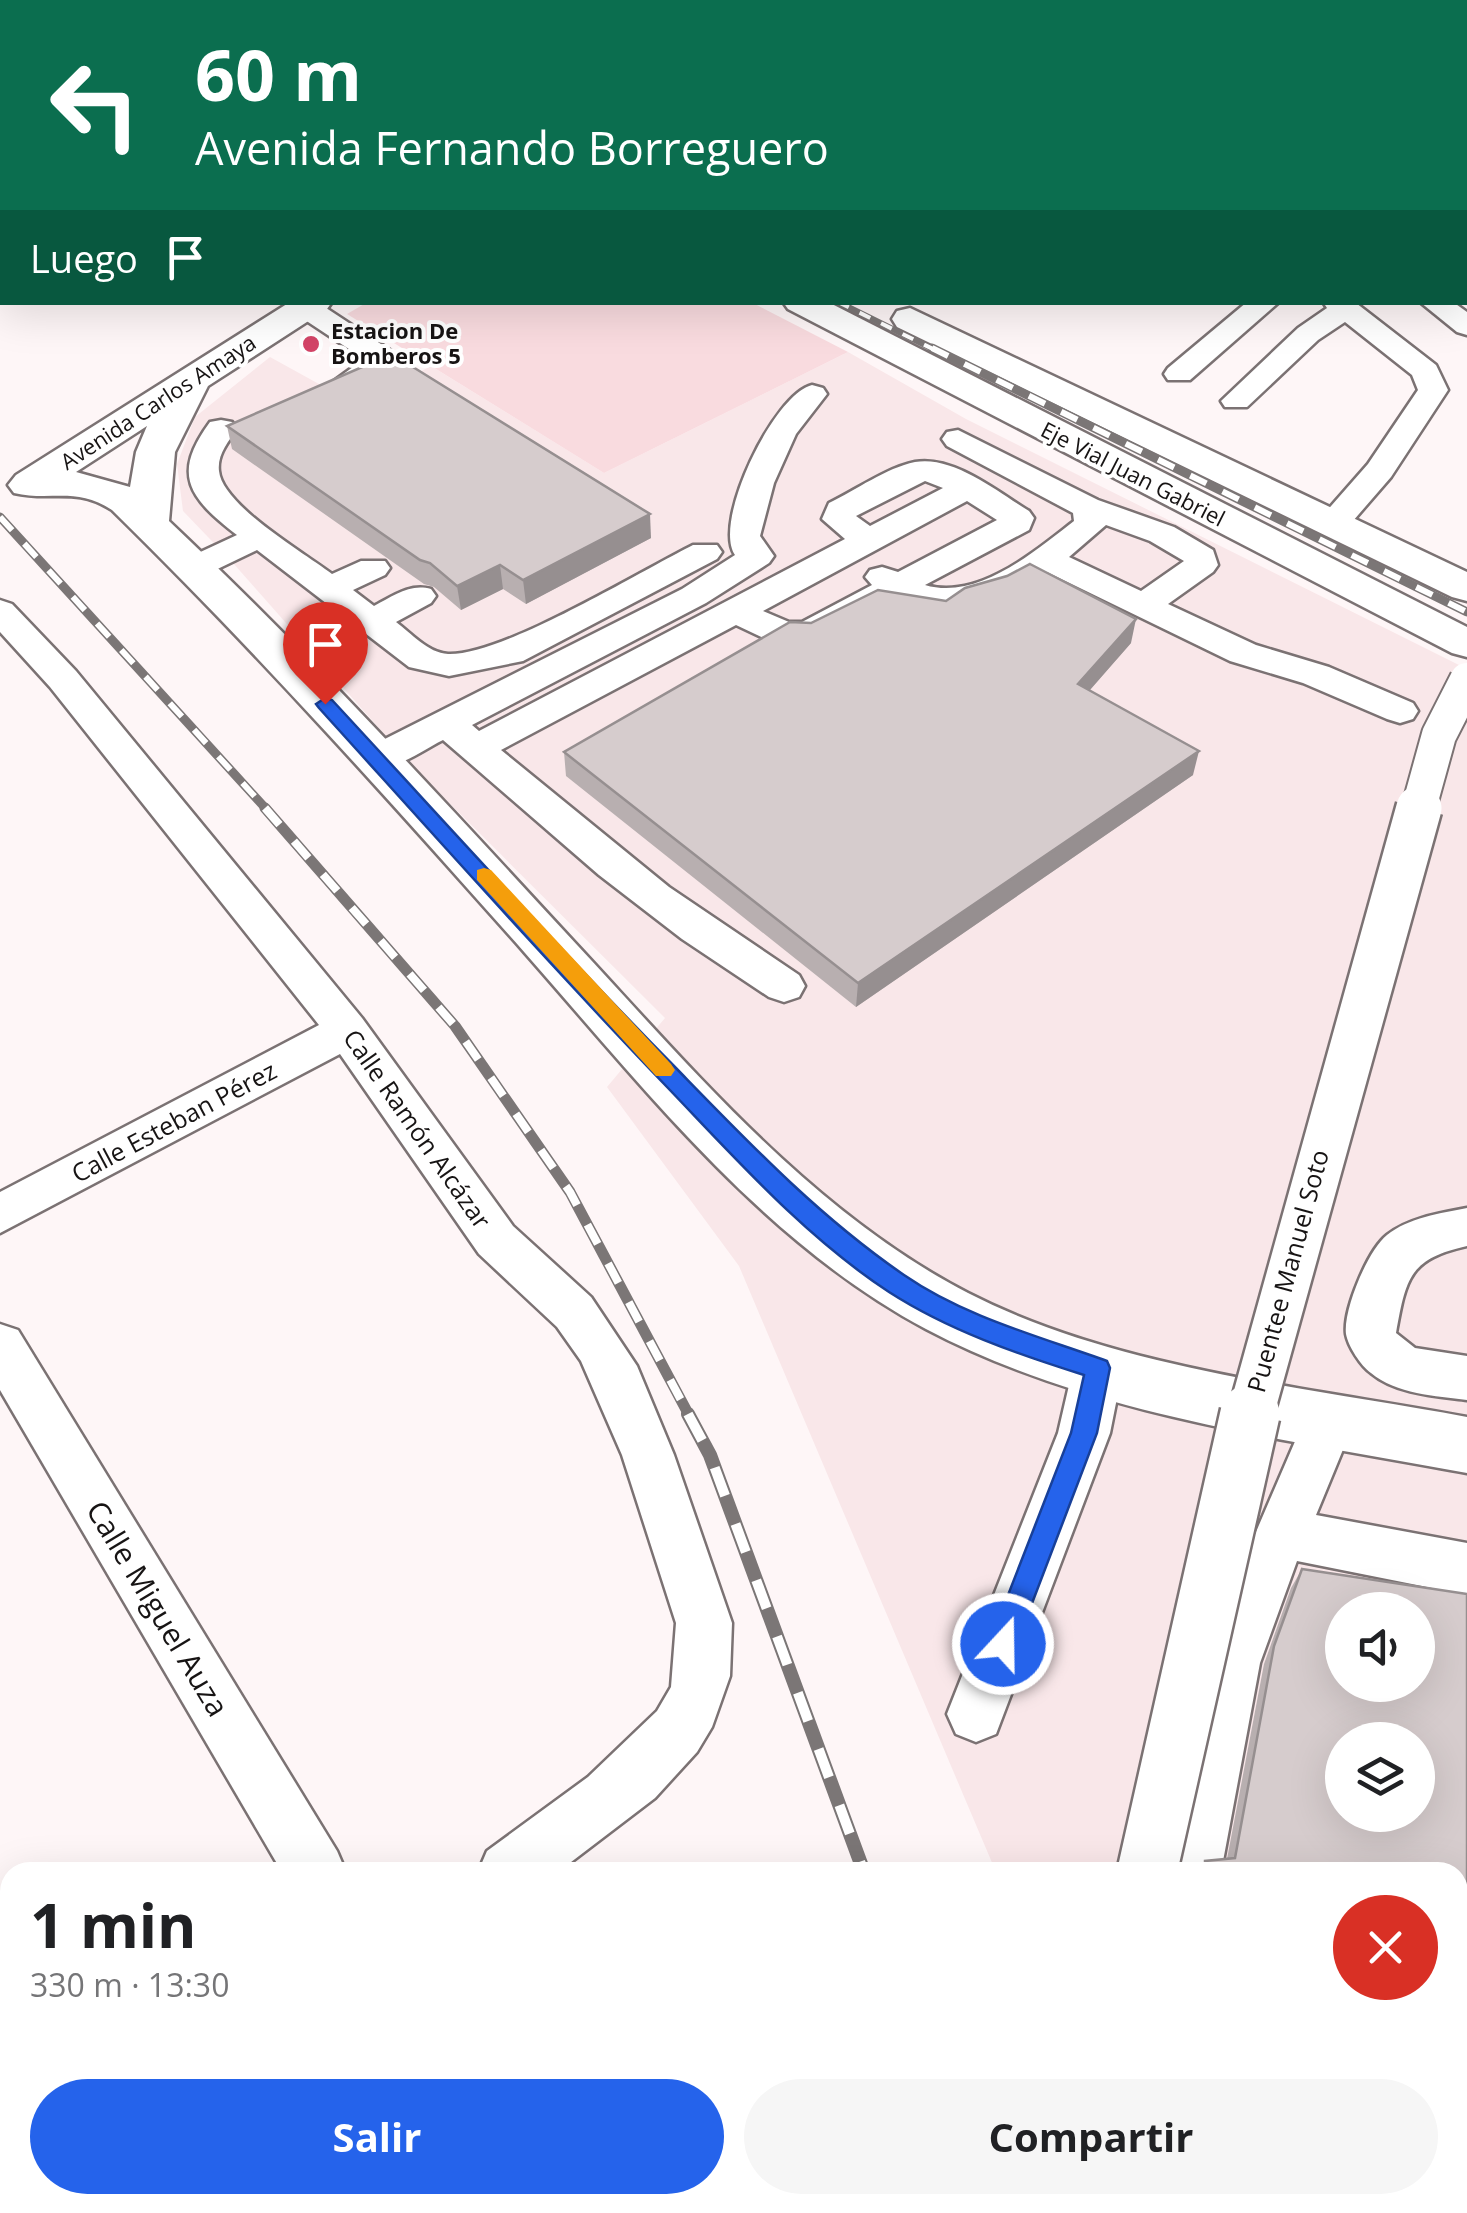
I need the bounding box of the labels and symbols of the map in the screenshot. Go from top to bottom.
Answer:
place label: Estacion De Bomberos 5 [331,315,461,370]
street label: Avenida Carlos Amaya [54,327,261,476]
marker: Estacion De Bomberos 5 [300,333,322,355]
street label: Eje Vial Juan Gabriel [1036,414,1231,533]
pin [283,602,368,705]
street label: Calle Ramón Alcázar [336,1022,499,1235]
street label: Calle Esteban Pérez [65,1053,282,1190]
street label: Puentee Manuel Soto [1238,1146,1336,1396]
street label: Calle Miguel Auza [78,1493,239,1724]
position arrow [951,1592,1055,1696]

